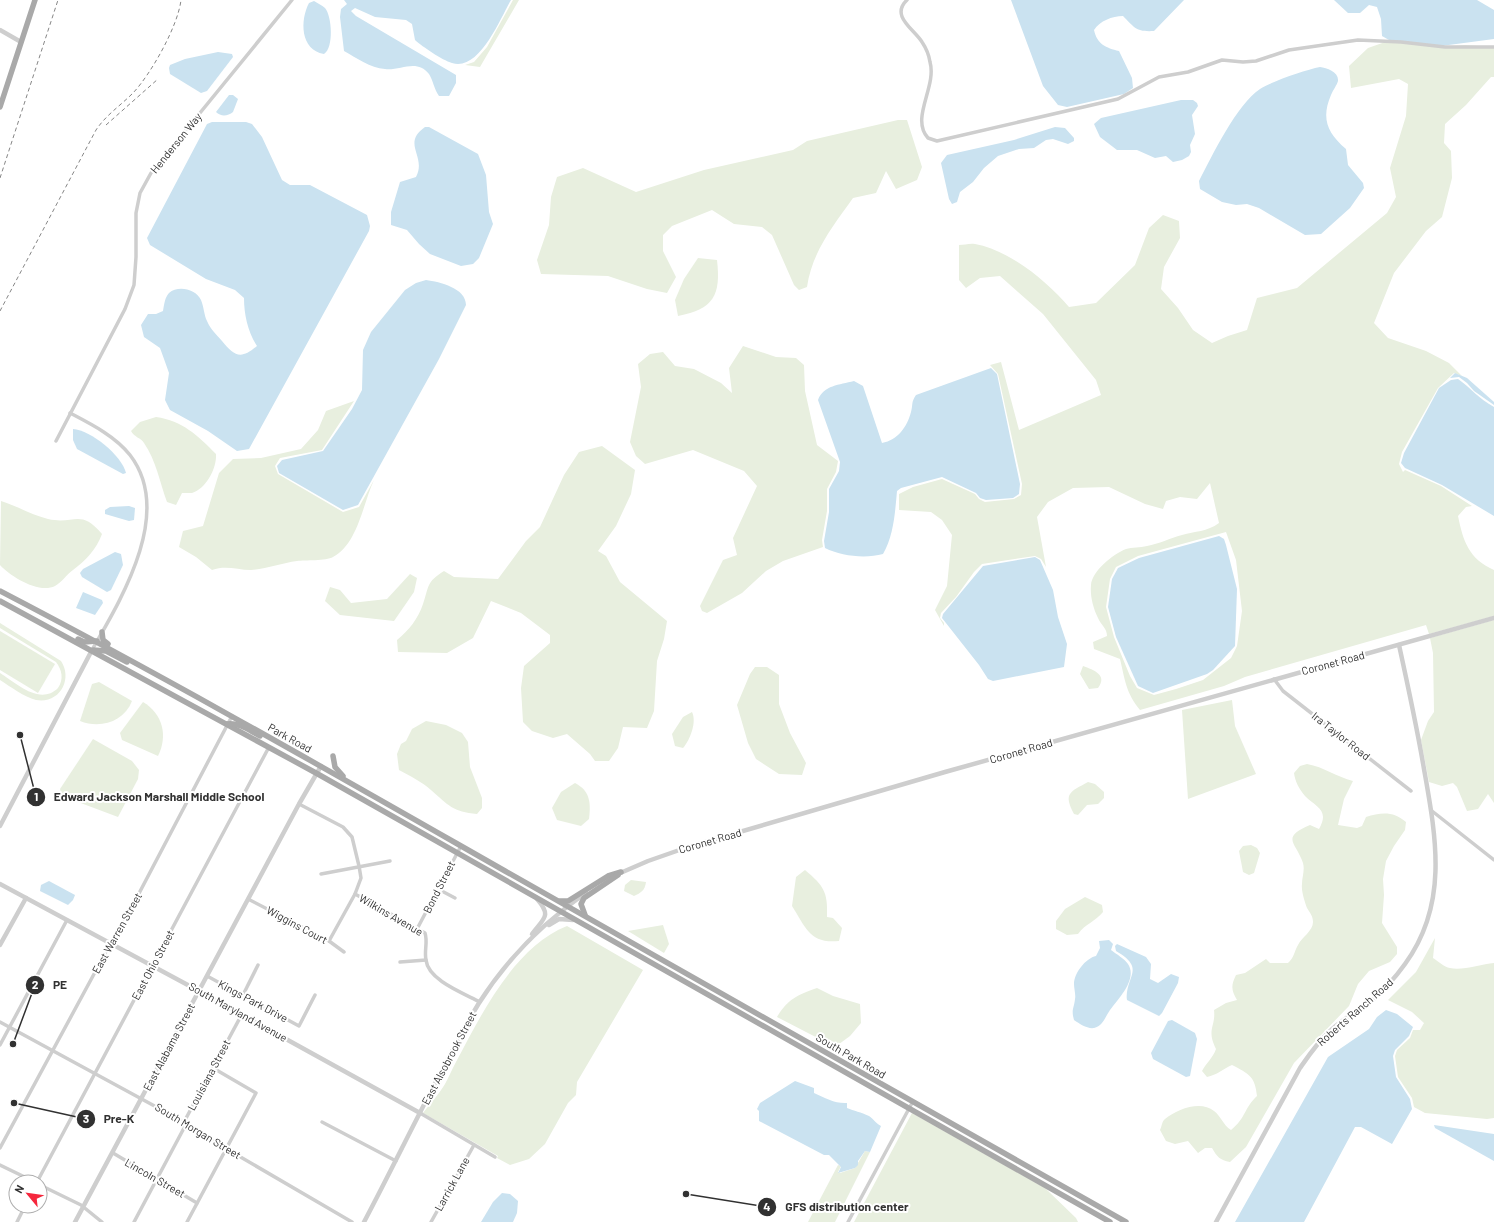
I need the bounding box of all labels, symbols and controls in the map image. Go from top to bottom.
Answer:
street label: Henderson Way [147,110,204,175]
street label: Coronet Road [1300,648,1366,677]
street label: Ira Taylor Road [1310,709,1373,762]
street label: Park Road [266,720,314,755]
street label: Coronet Road [988,735,1054,766]
callout: Edward Jackson Marshall Middle School [26,785,273,809]
text: 1 [34,789,38,803]
text: Edward Jackson Marshall Middle School [54,789,264,803]
street label: Coronet Road [677,825,743,856]
street label: Bond Street [420,858,457,915]
street label: East Warren Street [89,890,144,975]
street label: Wilkins Avenue [357,891,426,938]
street label: Wiggins Court [265,903,330,946]
street label: East Ohio Street [129,927,177,1002]
callout: PE [25,973,75,997]
street label: Roberts Ranch Road [1314,975,1395,1048]
text: 2 [32,977,39,991]
text: PE [53,977,67,991]
street label: Kings Park Drive [216,977,290,1024]
street label: South Maryland Avenue [187,979,290,1044]
street label: East Alabama Street [140,1001,197,1093]
street label: East Alsobrook Street [418,1009,479,1107]
street label: South Park Road [814,1030,889,1081]
street label: Louisiana Street [184,1037,233,1112]
street label: South Morgan Street [153,1100,244,1161]
callout: Pre-K [76,1107,142,1131]
text: 3 [83,1111,89,1125]
text: Pre-K [104,1111,135,1125]
street label: Larrick Lane [431,1154,472,1213]
street label: Lincoln Street [123,1155,188,1200]
north arrow [8,1174,48,1214]
text: N [11,1183,26,1195]
callout: GFS distribution center [757,1195,917,1219]
text: 4 [763,1199,771,1213]
text: GFS distribution center [785,1199,909,1213]

